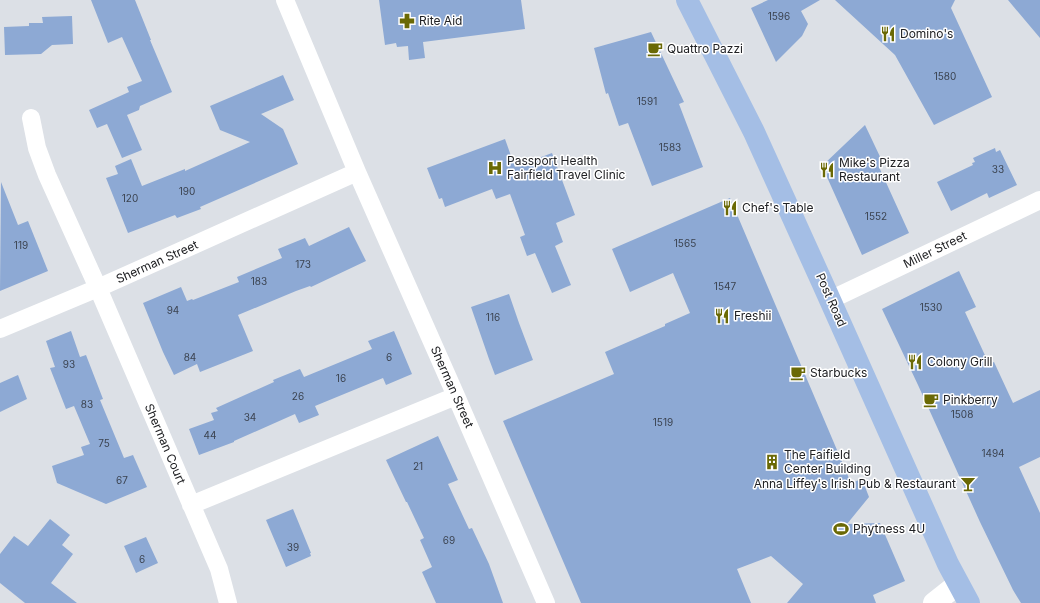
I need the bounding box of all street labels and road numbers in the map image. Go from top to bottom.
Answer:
street label: Miller Street [901,228,969,271]
street label: Sherman Street [114,237,200,286]
street label: Post Road [813,271,850,329]
street label: Sherman Street [428,344,477,430]
street label: Sherman Court [142,401,189,486]

